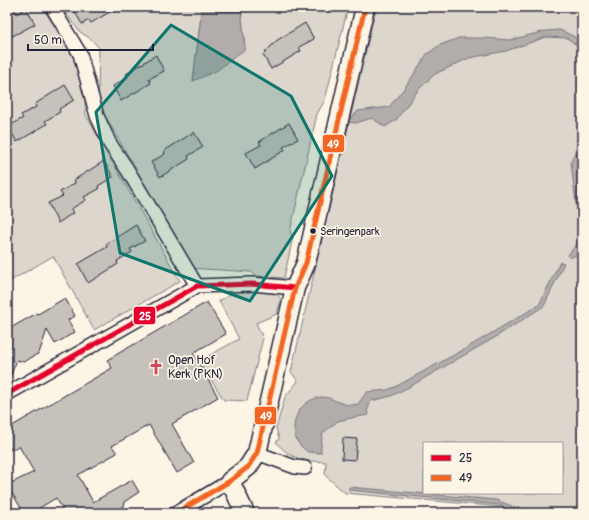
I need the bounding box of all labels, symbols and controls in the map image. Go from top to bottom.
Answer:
scale bar [28,26,153,52]
text: 50 m [34,33,62,48]
line badge: 49 [322,134,345,153]
text: 49 [326,138,339,151]
place label: Seringenpark [320,225,380,238]
marker: Seringenpark [308,226,318,236]
line badge: 25 [133,306,156,325]
text: 25 [139,310,151,323]
place label: Open Hof Kerk (PKN) [168,353,223,382]
church icon: Open Hof Kerk (PKN) [147,358,165,376]
line badge: 49 [254,406,277,425]
text: 49 [259,410,272,423]
legend [423,442,563,494]
text: 25 [459,451,472,466]
text: 49 [459,471,472,486]

